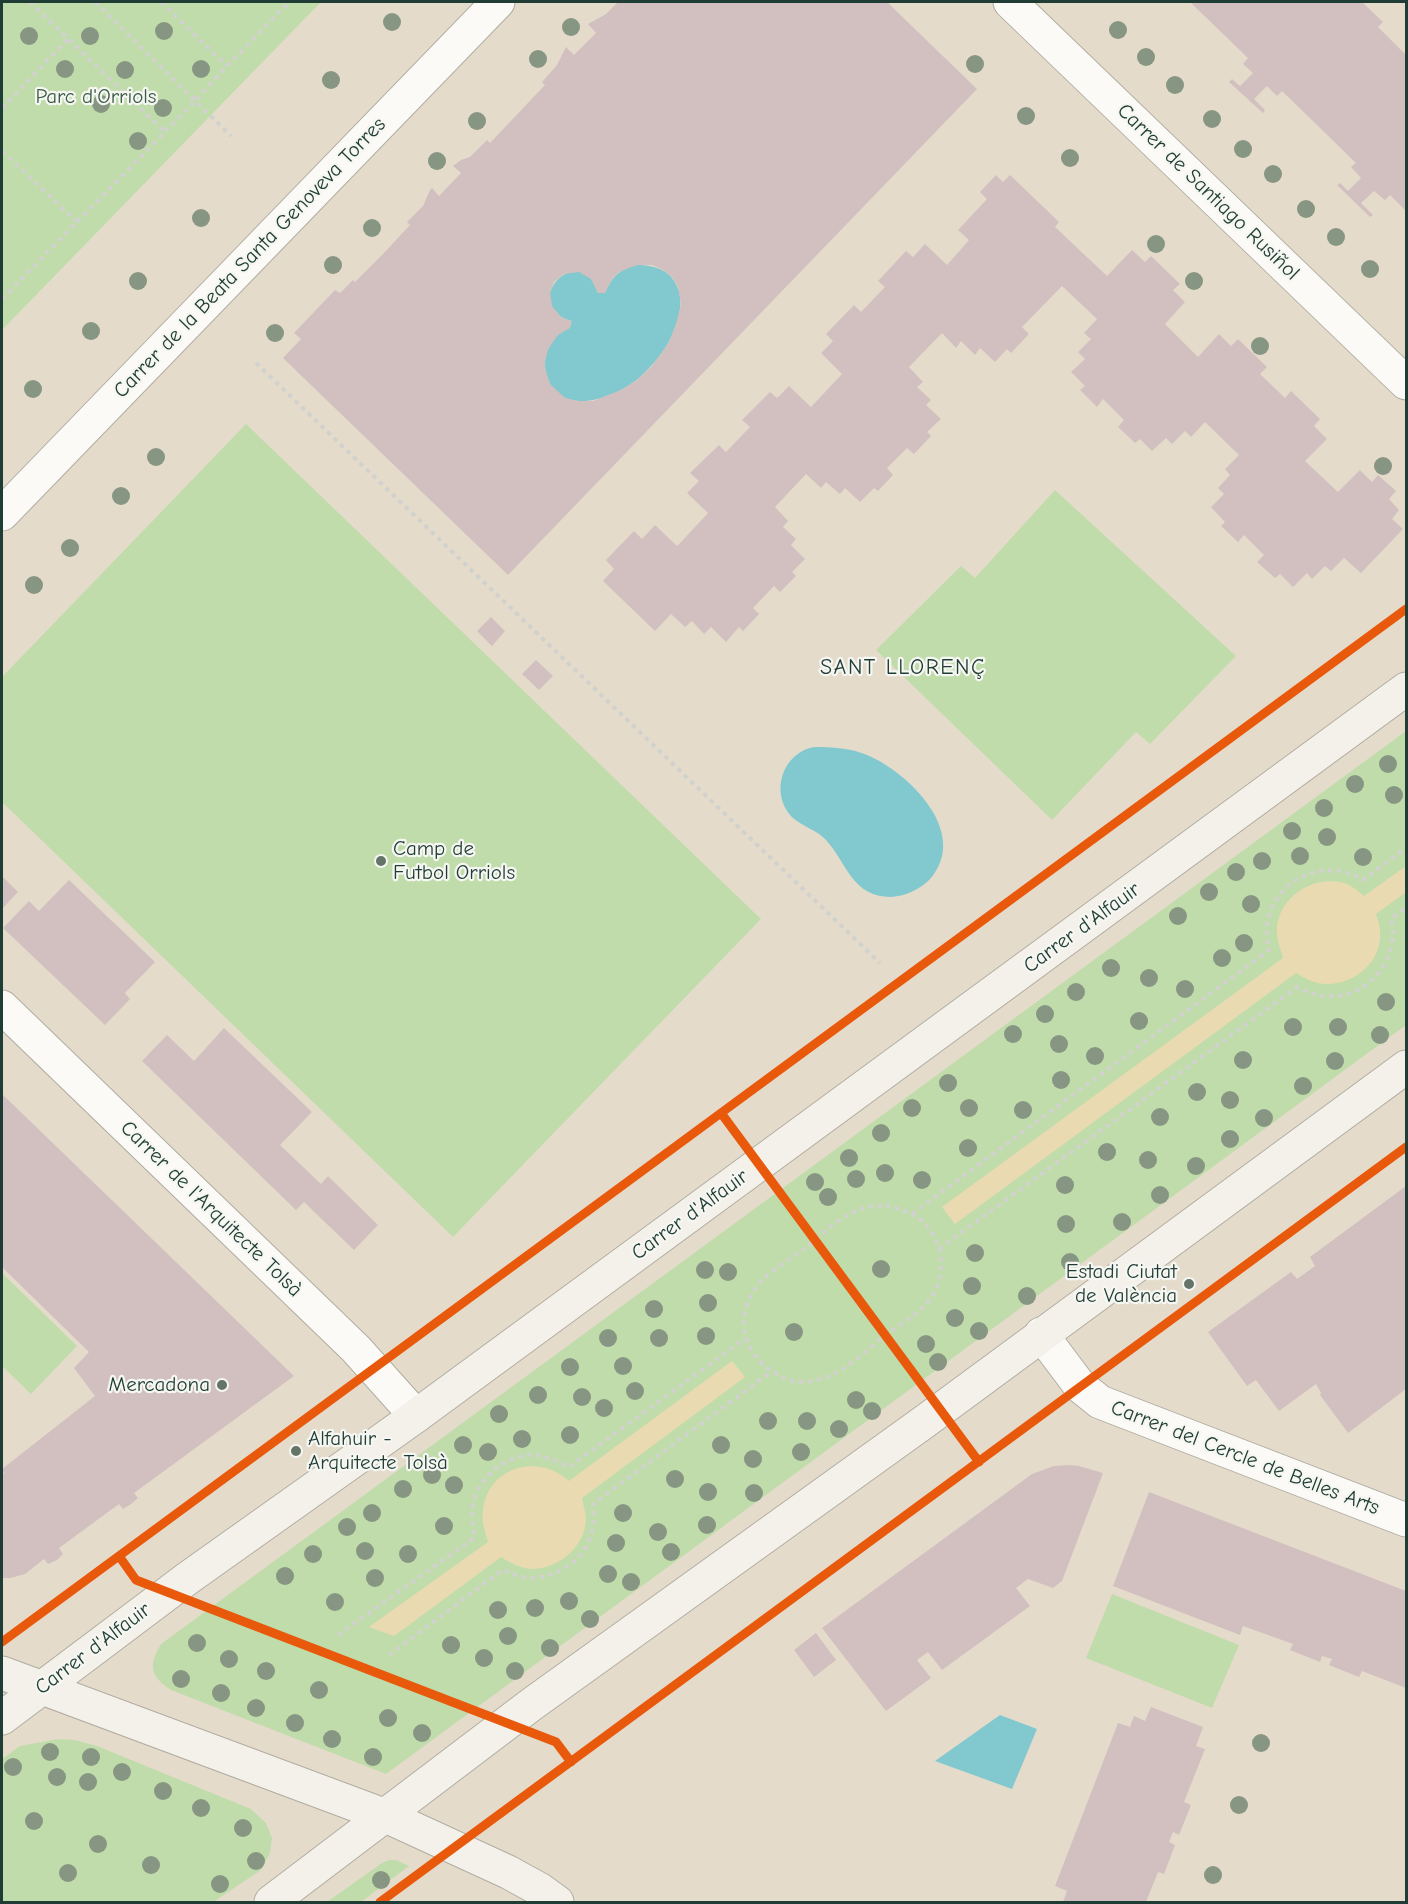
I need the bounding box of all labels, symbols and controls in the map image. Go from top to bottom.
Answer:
park label: Parc d'Orriols [35,84,157,110]
street label: Carrer de Santiago Rusiñol [1112,98,1304,286]
street label: Carrer de la Beata Santa Genoveva Torres [109,112,391,404]
district label: SANT LLORENÇ [820,655,986,681]
place label: Camp de Futbol Orriols [393,836,515,886]
marker: Camp de Futbol Orriols [374,854,388,868]
street label: Carrer d'Alfauir [1019,877,1145,979]
street label: Carrer de l'Arquitecte Tolsà [115,1116,307,1302]
street label: Carrer d'Alfauir [627,1164,753,1266]
place label: Estadi Ciutat de València [1066,1259,1177,1309]
marker: Estadi Ciutat de València [1182,1277,1196,1291]
place label: Mercadona [109,1372,210,1398]
marker: Mercadona [215,1378,229,1392]
street label: Carrer del Cercle de Belles Arts [1107,1395,1383,1521]
place label: Alfahuir - Arquitecte Tolsà [308,1426,448,1476]
marker: Alfahuir - Arquitecte Tolsà [289,1444,303,1458]
street label: Carrer d'Alfauir [30,1597,156,1701]

